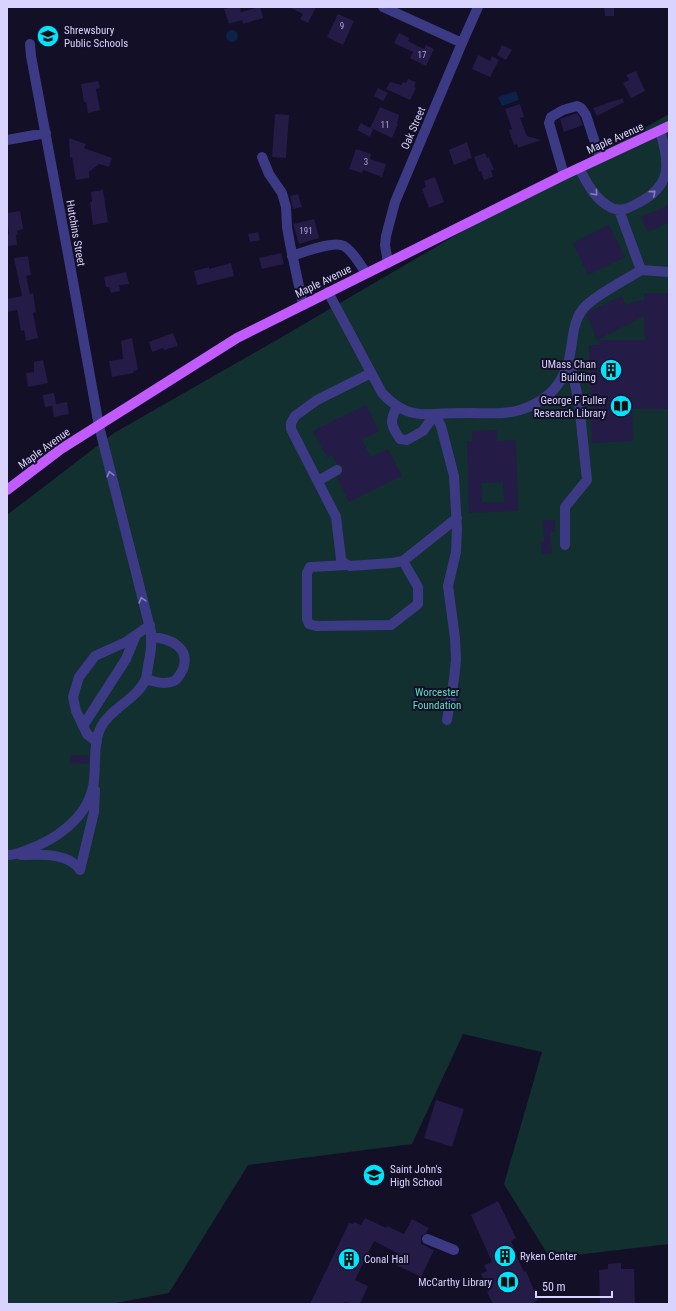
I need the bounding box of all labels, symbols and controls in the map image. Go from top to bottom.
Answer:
house number: 9 [340,21,344,31]
school or university icon: Shrewsbury Public Schools [35,23,61,49]
place label: Shrewsbury Public Schools [64,24,128,50]
house number: 17 [418,50,427,60]
street label: Oak Street [399,105,428,152]
house number: 11 [381,120,389,130]
street label: Maple Avenue [585,120,646,157]
house number: 3 [364,157,368,167]
one-way arrow [590,188,597,196]
one-way arrow [649,190,656,197]
street label: Hutchins Street [63,199,88,267]
house number: 191 [299,226,313,236]
street label: Maple Avenue [293,262,353,301]
building icon: UMass Chan Building [598,357,624,383]
place label: UMass Chan Building [542,358,596,384]
library icon: George F Fuller Research Library [608,393,634,419]
place label: George F Fuller Research Library [534,394,607,420]
street label: Maple Avenue [16,425,73,472]
one-way arrow [107,470,115,477]
one-way arrow [139,596,147,603]
park label: Worcester Foundation [413,686,461,712]
school or university icon: Saint John's High School [361,1162,387,1188]
place label: Saint John's High School [390,1163,442,1189]
building icon: Ryken Center [492,1243,518,1269]
building icon: Conal Hall [336,1246,362,1272]
place label: Ryken Center [520,1250,577,1263]
place label: Conal Hall [364,1253,409,1266]
library icon: McCarthy Library [495,1269,521,1295]
scale bar [536,1273,612,1299]
place label: McCarthy Library [418,1276,492,1289]
text: 50 m [542,1280,566,1294]

